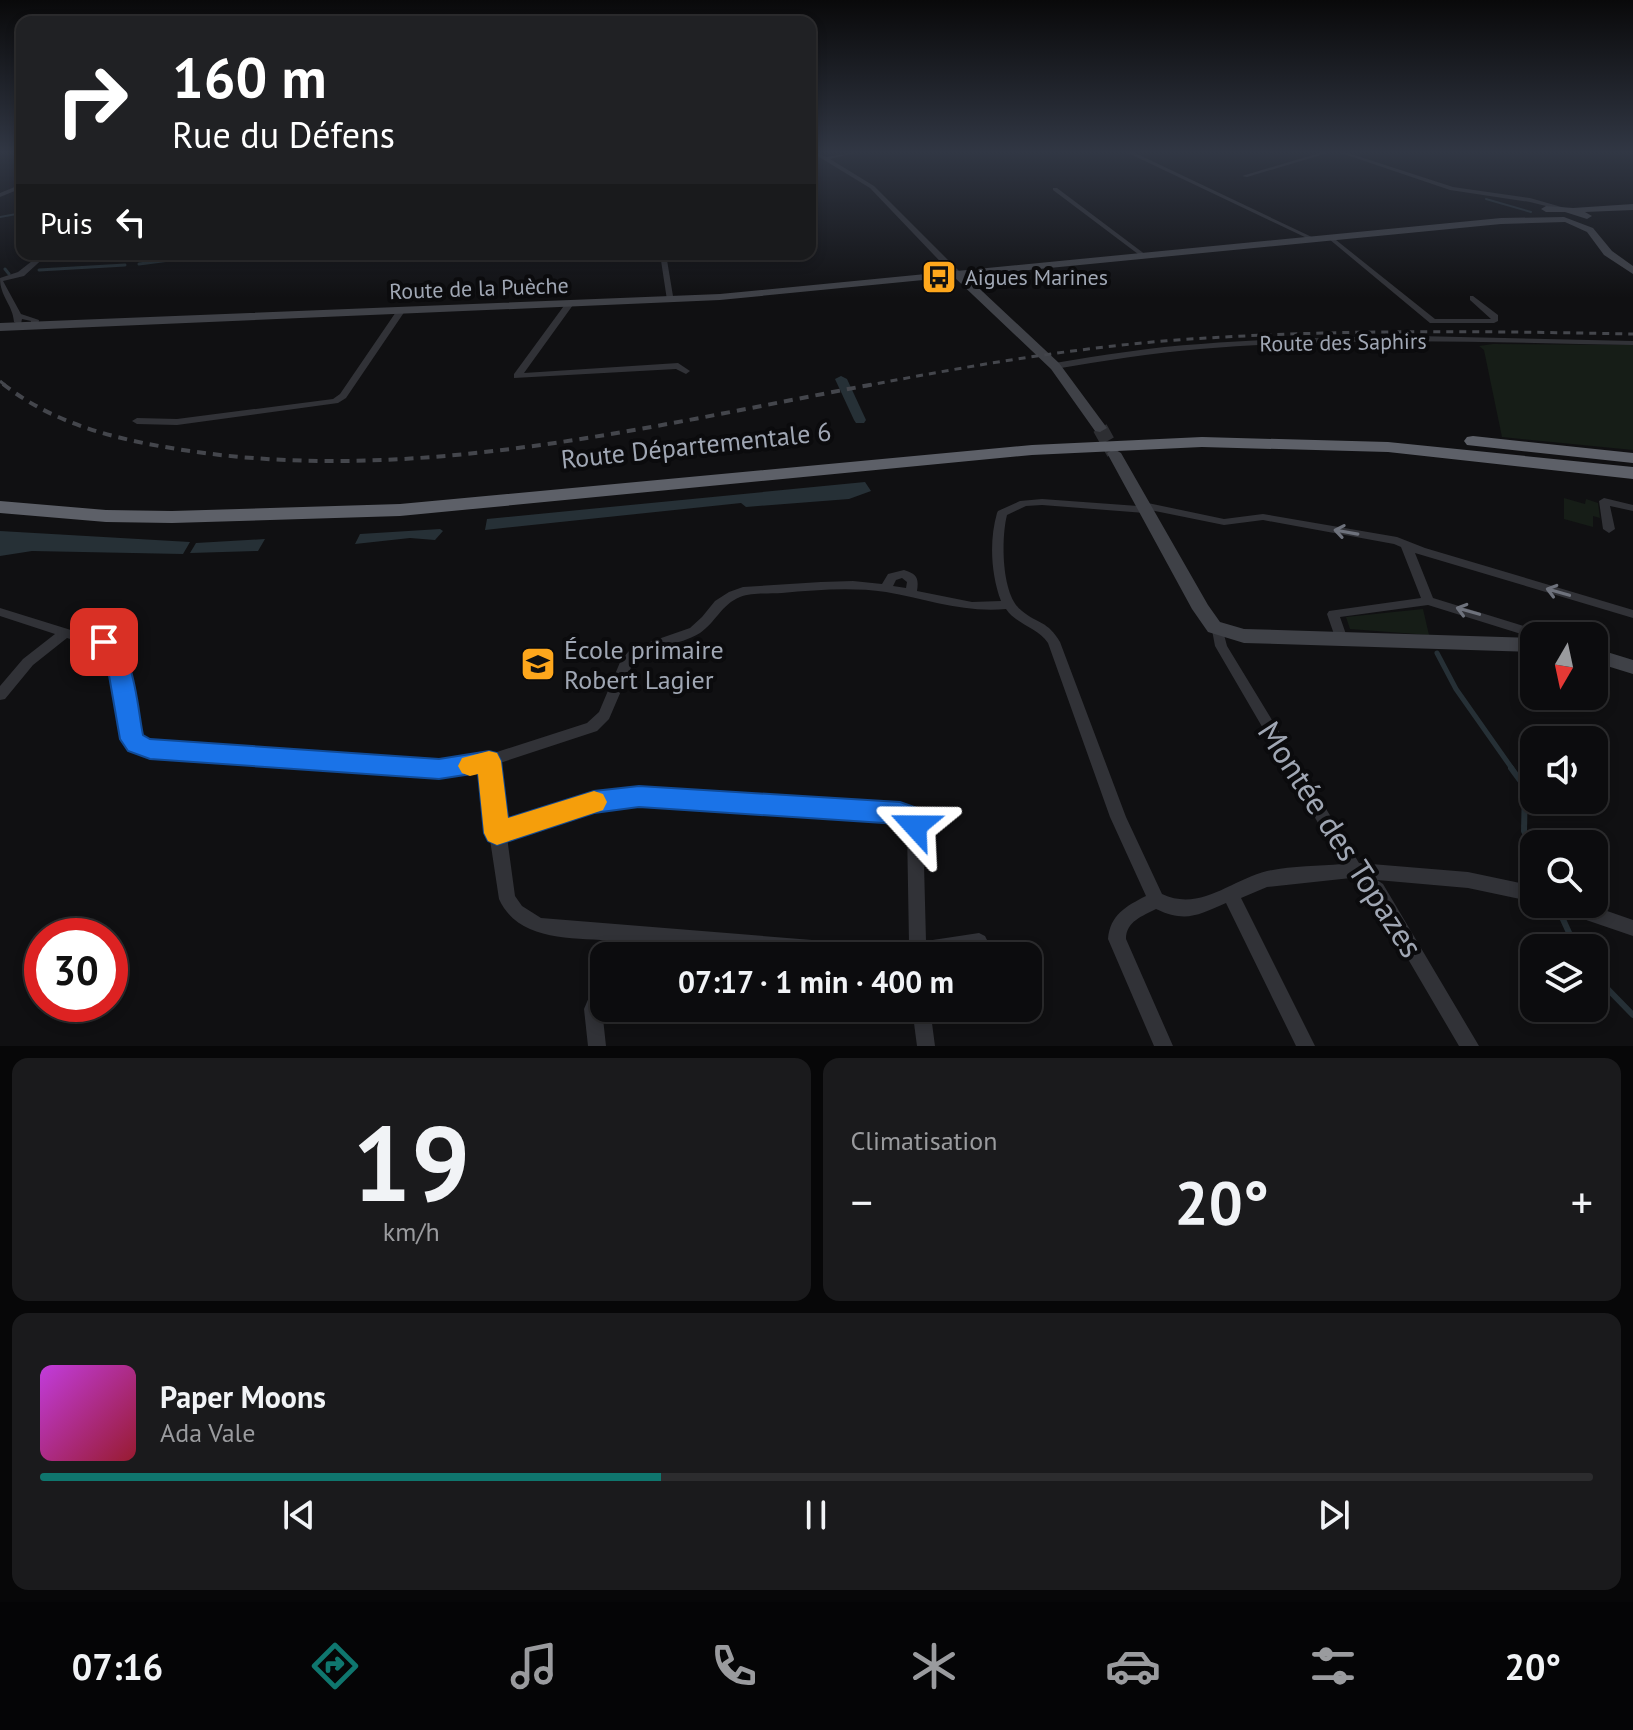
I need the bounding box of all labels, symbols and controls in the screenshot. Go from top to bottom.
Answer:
text: 160 m [172,41,327,113]
icon: right [40,48,144,152]
text: Rue du Défens [172,111,395,158]
icon: left [109,200,153,244]
text: Puis [40,203,93,242]
bus stop icon: Aigues Marines [920,258,958,296]
place label: Aigues Marines [965,263,1108,291]
street label: Route de la Puèche [389,271,569,305]
street label: Route des Saphirs [1259,327,1427,357]
street label: Route Départementale 6 [559,414,833,476]
one-way arrow [1333,523,1359,538]
one-way arrow [1546,584,1572,599]
one-way arrow [1456,603,1481,617]
pin [70,608,138,676]
icon: arrive [82,620,126,664]
north arrow [1520,622,1608,710]
map controls [1520,622,1608,1022]
place label: École primaire Robert Lagier [564,633,724,696]
school or university icon: École primaire Robert Lagier [519,645,557,683]
street label: Montée des Topazes [1249,713,1433,965]
button: sound [1520,726,1608,814]
position arrow [873,784,957,868]
button: search [1520,830,1608,918]
speed limit sign: 30 [24,918,128,1022]
button: layers [1520,934,1608,1022]
text: 07:17 · 1 min · 400 m [678,962,954,1001]
text: 19 [352,1095,470,1230]
text: Climatisation [851,1124,997,1157]
text: 20° [1175,1163,1269,1241]
text: − [851,1173,873,1230]
text: + [1571,1173,1593,1230]
text: km/h [383,1215,440,1248]
text: Paper Moons [160,1377,326,1416]
text: Ada Vale [160,1416,255,1449]
icon: previous [277,1493,321,1537]
icon: pause [794,1493,838,1537]
icon: next [1312,1493,1356,1537]
icon: directions [307,1638,363,1694]
icon: music [506,1638,562,1694]
icon: phone [706,1638,762,1694]
icon: climate [906,1638,962,1694]
icon: car [1105,1638,1161,1694]
icon: filters [1305,1638,1361,1694]
text: 07:16 [72,1643,163,1690]
text: 20° [1505,1643,1561,1690]

